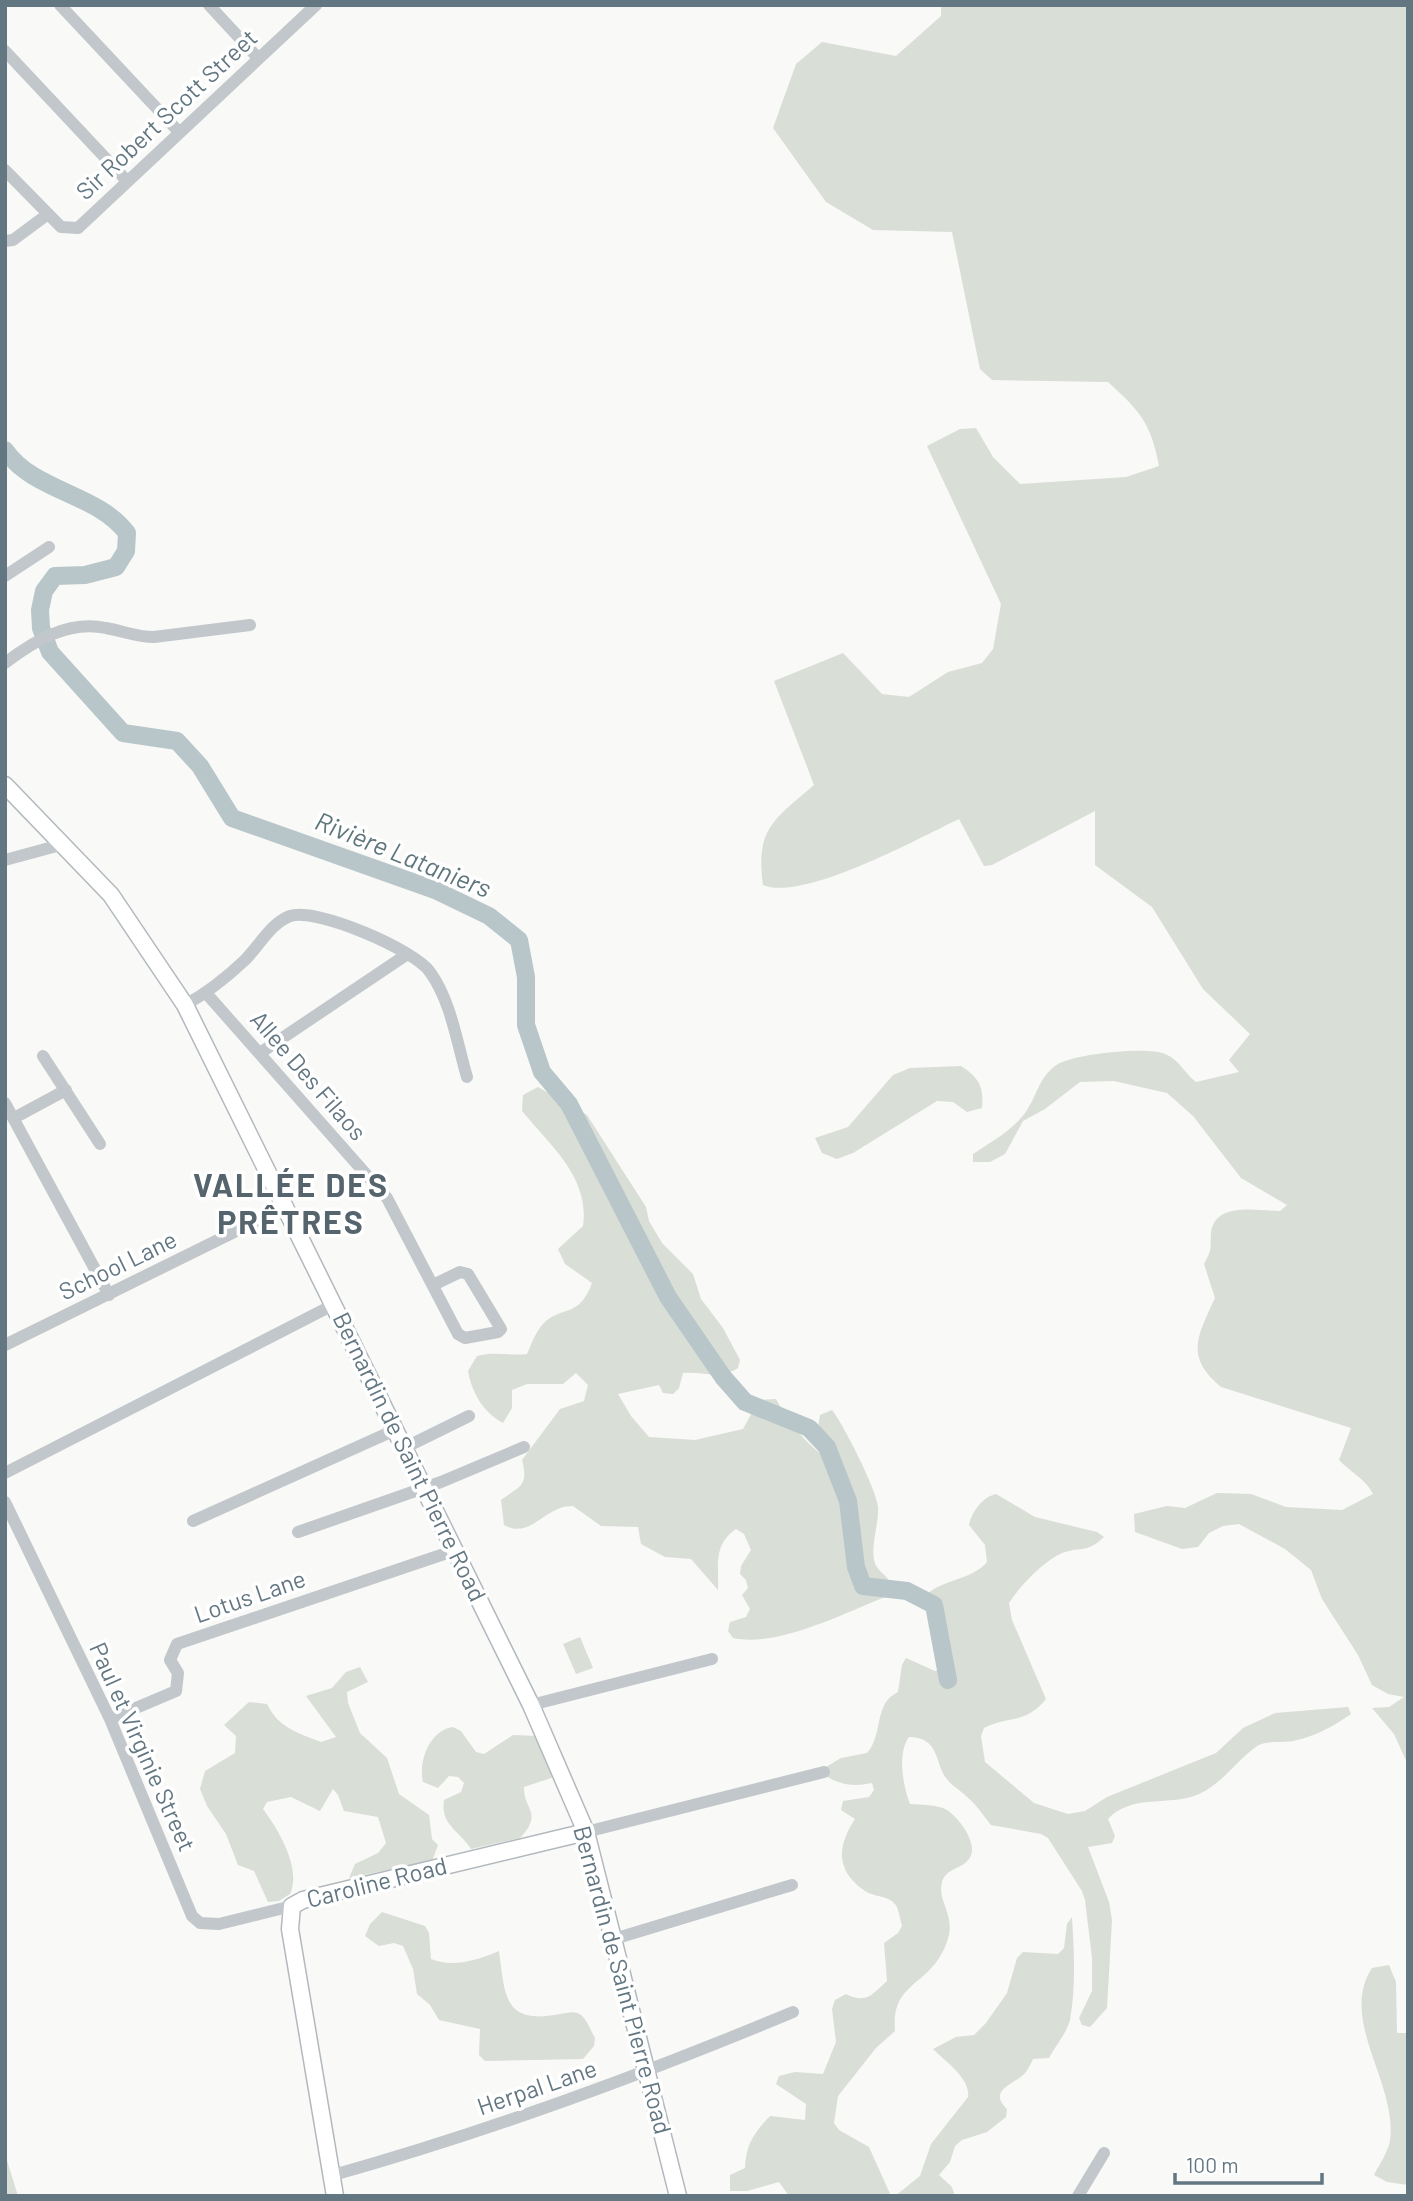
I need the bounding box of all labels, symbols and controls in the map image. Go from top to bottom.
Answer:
street label: Sir Robert Scott Street [69,23,262,205]
water label: Rivière Lataniers [311,804,496,903]
street label: Allee Des Filaos [245,1004,373,1146]
district label: VALLÉE DES PRÊTRES [193,1165,389,1240]
street label: School Lane [54,1224,181,1306]
street label: Bernardin de Saint Pierre Road [328,1307,493,1606]
street label: Lotus Lane [190,1563,309,1628]
street label: Paul et Virginie Street [84,1637,202,1855]
street label: Bernardin de Saint Pierre Road [568,1822,679,2137]
street label: Caroline Road [304,1850,450,1913]
street label: Herpal Lane [473,2053,600,2121]
scale bar [1175,2142,1322,2186]
text: 100 m [1186,2152,1239,2177]

